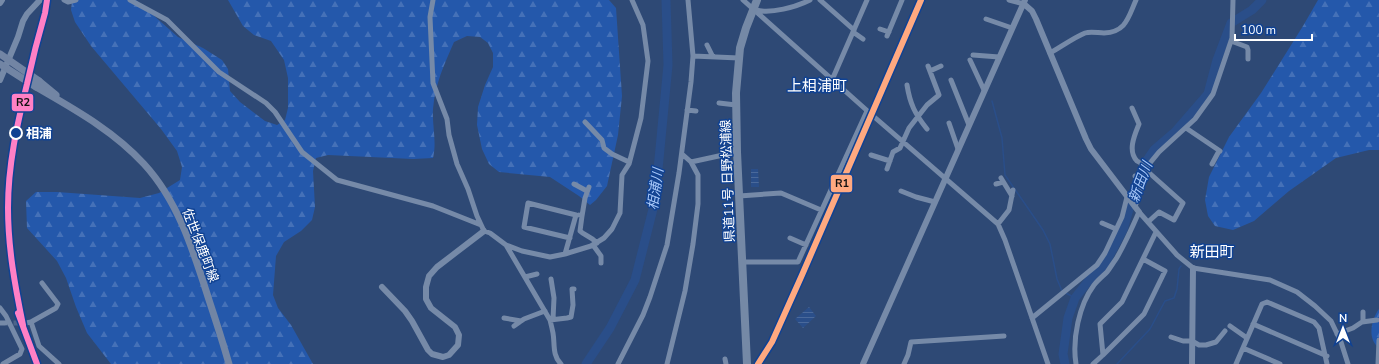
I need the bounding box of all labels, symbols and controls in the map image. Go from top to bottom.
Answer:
scale bar [1235,16,1312,42]
text: 100 m [1241,22,1276,38]
district label: 上相浦町 [787,76,847,96]
line badge: R2 [11,93,34,112]
text: R2 [16,95,30,110]
street label: 県道11号 日野松浦線 [717,119,739,243]
place label: 相浦 [26,125,52,143]
marker: 相浦 [9,126,23,140]
water label: 新田川 [1124,157,1158,205]
water label: 相浦川 [643,165,668,211]
line badge: R1 [830,174,853,193]
text: R1 [835,176,849,191]
street label: 佐世保鹿町線 [178,206,222,285]
district label: 新田町 [1189,242,1235,262]
north arrow [1323,308,1363,348]
text: N [1339,311,1347,326]

